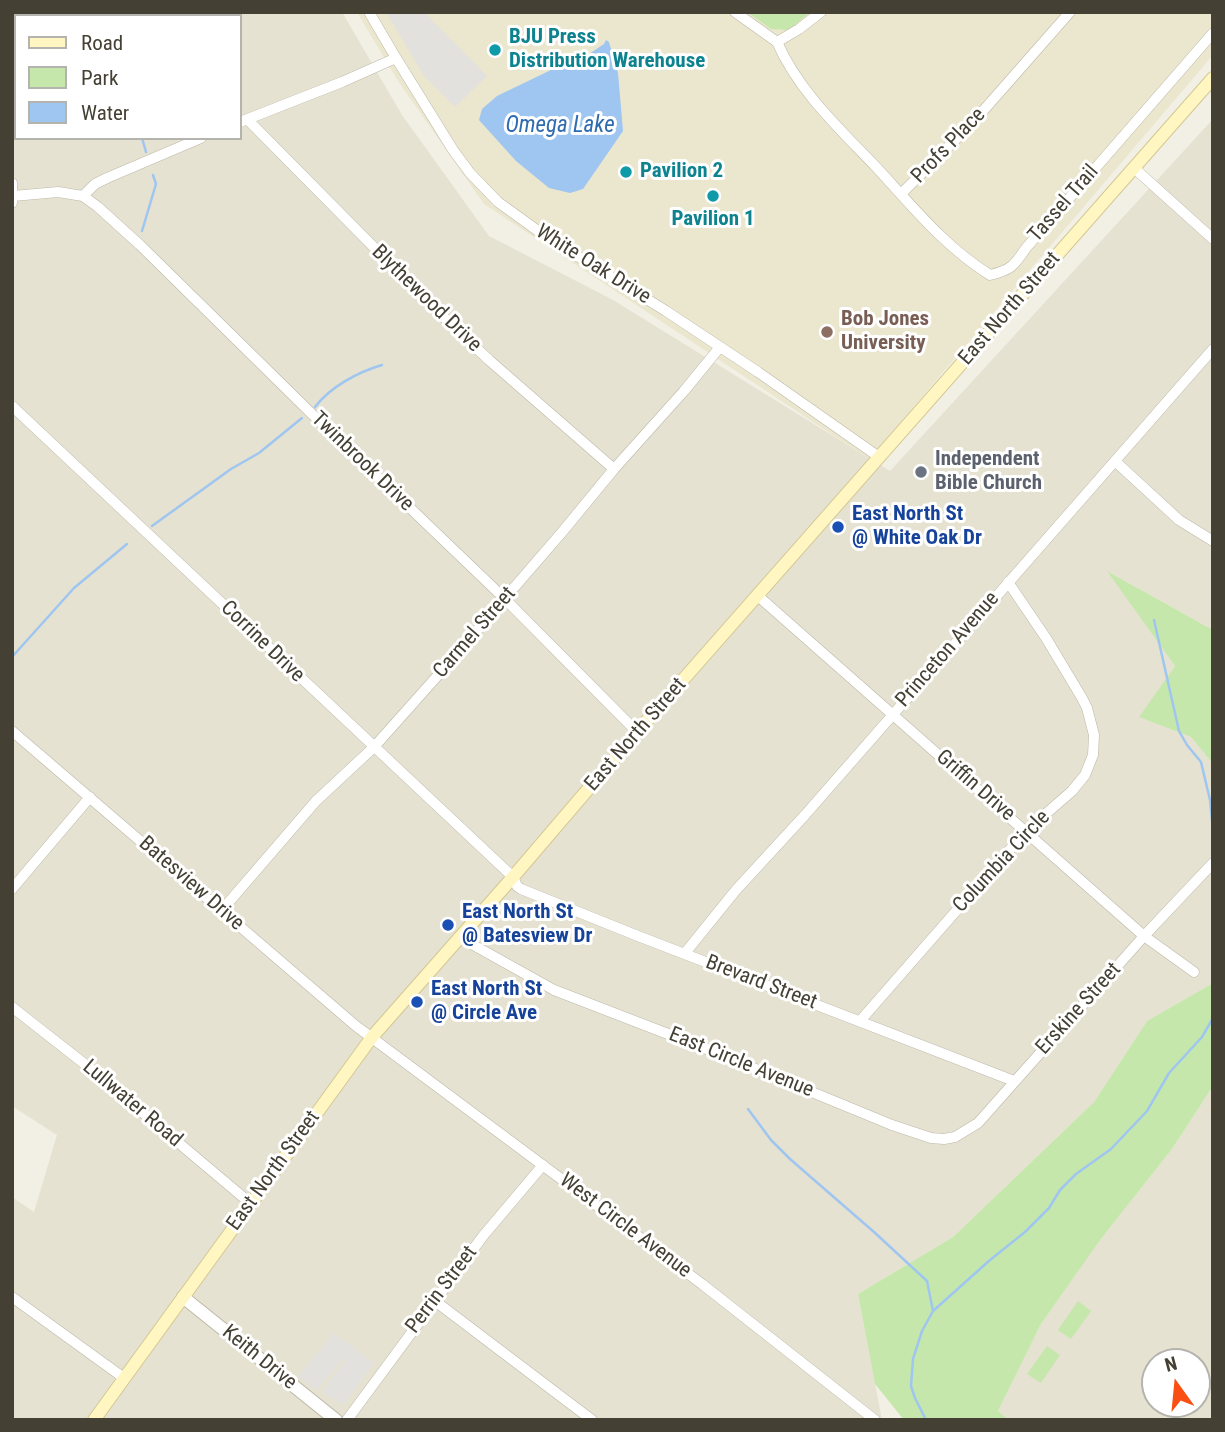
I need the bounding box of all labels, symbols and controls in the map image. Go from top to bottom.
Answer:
legend [14,14,242,140]
place label: BJU Press Distribution Warehouse [509,25,705,75]
text: Road [81,31,123,55]
marker: BJU Press Distribution Warehouse [487,42,503,58]
text: Park [81,66,118,90]
text: Water [81,101,129,125]
street label: Profs Place [907,103,991,189]
water label: Omega Lake [505,112,615,140]
place label: Pavilion 2 [640,159,723,185]
street label: Tassel Trail [1024,160,1104,248]
marker: Pavilion 2 [618,164,634,180]
marker: Pavilion 1 [705,188,721,204]
place label: Pavilion 1 [671,207,755,233]
street label: White Oak Drive [531,220,655,310]
street label: Blythewood Drive [366,240,486,358]
street label: East North Street [954,247,1066,371]
place label: Bob Jones University [841,307,929,357]
marker: Bob Jones University [819,324,835,340]
street label: Twinbrook Drive [305,407,419,517]
place label: Independent Bible Church [935,447,1042,497]
marker: Independent Bible Church [913,464,929,480]
place label: East North St @ White Oak Dr [852,502,982,552]
marker: East North St @ White Oak Dr [830,519,846,535]
street label: Carmel Street [428,582,522,684]
street label: Princeton Avenue [891,587,1005,713]
street label: Corrine Drive [215,596,309,688]
street label: East North Street [580,673,692,797]
street label: Griffin Drive [930,745,1020,827]
street label: Columbia Circle [948,806,1056,918]
street label: Batesview Drive [133,831,249,937]
place label: East North St @ Batesview Dr [462,900,592,950]
marker: East North St @ Batesview Dr [440,917,456,933]
street label: Brevard Street [702,950,820,1016]
street label: Erskine Street [1031,958,1127,1060]
place label: East North St @ Circle Ave [431,977,542,1027]
marker: East North St @ Circle Ave [409,994,425,1010]
street label: East Circle Avenue [665,1023,817,1103]
street label: Lullwater Road [77,1055,187,1153]
street label: East North Street [222,1106,326,1236]
street label: West Circle Avenue [554,1168,696,1284]
street label: Perrin Street [401,1241,483,1339]
street label: Keith Drive [217,1320,301,1396]
north arrow [1141,1348,1211,1418]
text: N [1162,1352,1180,1377]

